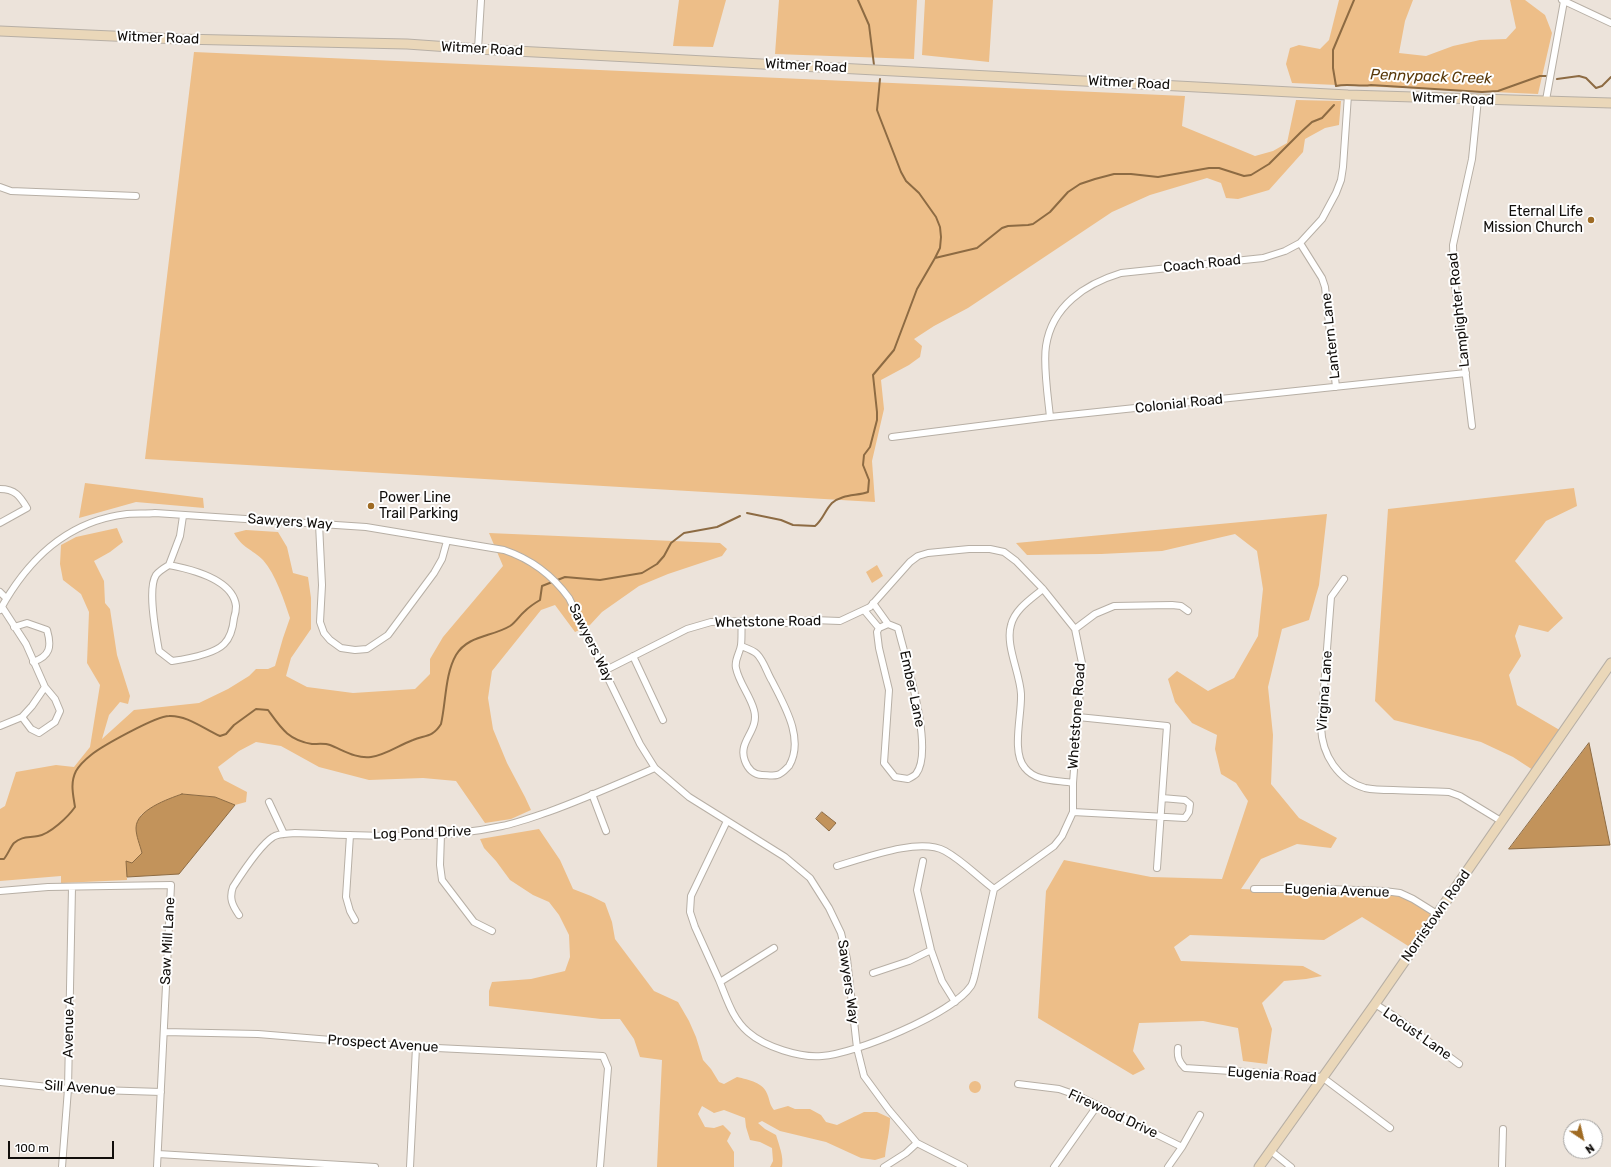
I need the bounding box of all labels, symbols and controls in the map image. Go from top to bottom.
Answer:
street label: Witmer Road [117,28,199,48]
street label: Witmer Road [440,38,524,60]
street label: Witmer Road [764,55,848,77]
water label: Pennypack Creek [1370,66,1492,88]
street label: Witmer Road [1087,72,1171,94]
street label: Witmer Road [1412,89,1494,109]
place label: Eternal Life Mission Church [1483,204,1583,236]
marker: Eternal Life Mission Church [1586,215,1596,225]
street label: Coach Road [1162,252,1242,276]
street label: Lamplighter Road [1445,252,1473,368]
street label: Lantern Lane [1318,292,1344,380]
street label: Colonial Road [1134,391,1224,417]
place label: Power Line Trail Parking [379,490,458,522]
marker: Power Line Trail Parking [366,501,376,511]
street label: Sawyers Way [247,511,333,533]
street label: Sawyers Way [565,601,617,685]
street label: Whetstone Road [715,613,821,631]
street label: Ember Lane [896,649,928,729]
street label: Virgina Lane [1314,650,1336,732]
street label: Whetstone Road [1065,662,1089,770]
street label: Log Pond Drive [373,823,471,843]
street label: Norristown Road [1398,867,1474,965]
street label: Eugenia Avenue [1284,881,1390,901]
street label: Saw Mill Lane [157,897,179,985]
street label: Sawyers Way [834,939,862,1025]
street label: Avenue A [60,996,78,1058]
street label: Locust Lane [1379,1004,1455,1064]
street label: Prospect Avenue [327,1032,439,1056]
street label: Eugenia Road [1227,1064,1317,1086]
street label: Sill Avenue [44,1077,116,1099]
street label: Firewood Drive [1066,1086,1160,1142]
north arrow [1563,1119,1603,1159]
scale bar [10,1133,116,1159]
text: 100 m [15,1141,49,1155]
text: N [1583,1141,1597,1156]

